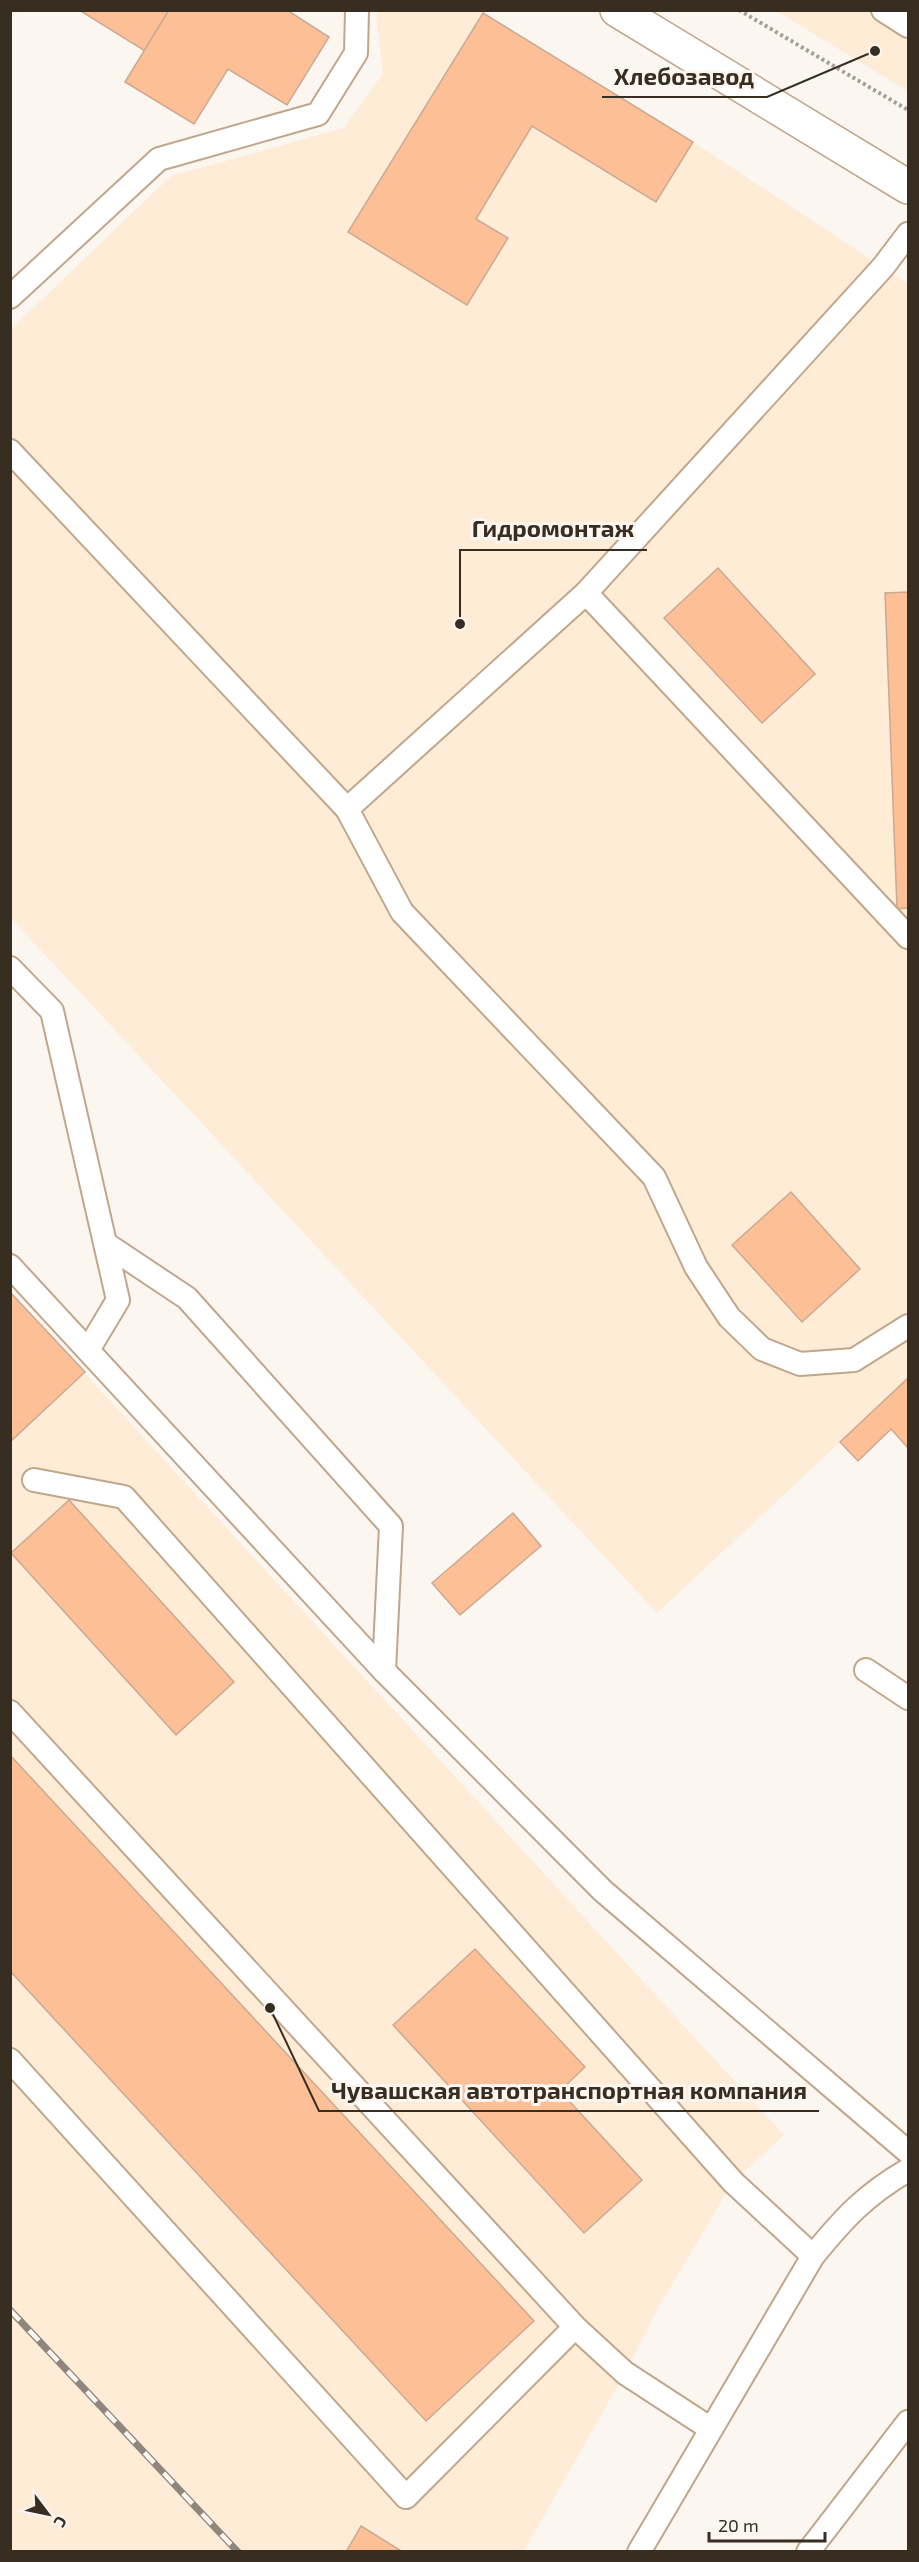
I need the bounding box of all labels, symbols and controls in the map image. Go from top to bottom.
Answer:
callout: Хлебозавод [602,55,767,97]
text: Хлебозавод [614,61,754,90]
callout: Гидромонтаж [460,508,647,550]
text: Гидромонтаж [472,513,635,542]
callout: Чувашская автотранспортная компания [319,2069,819,2111]
text: Чувашская автотранспортная компания [331,2075,807,2104]
north arrow [18,2484,78,2544]
scale bar [709,2505,824,2543]
text: С [51,2513,72,2531]
text: 20 m [718,2514,759,2536]

